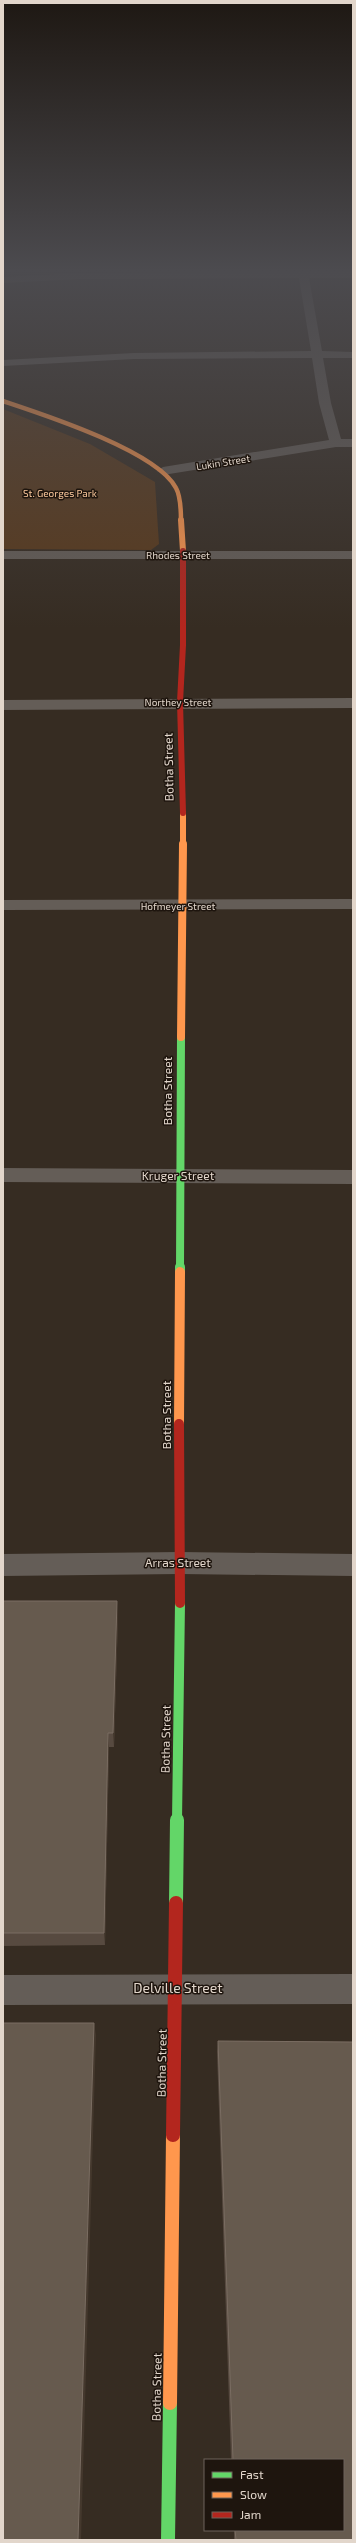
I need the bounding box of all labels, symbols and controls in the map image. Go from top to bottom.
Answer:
street label: Lukin Street [195,452,251,472]
park label: St. Georges Park [23,487,97,499]
street label: Rhodes Street [146,549,210,561]
street label: Northey Street [145,696,212,708]
street label: Botha Street [160,732,176,801]
street label: Hofmeyer Street [141,900,216,912]
street label: Botha Street [160,1056,174,1125]
street label: Kruger Street [142,1168,215,1182]
street label: Botha Street [159,1380,173,1449]
street label: Arras Street [145,1555,211,1569]
street label: Botha Street [157,1704,173,1773]
street label: Delville Street [133,1979,223,1996]
street label: Botha Street [153,2028,169,2097]
street label: Botha Street [148,2352,164,2421]
legend [204,2459,344,2531]
text: Fast [240,2467,264,2481]
text: Slow [240,2487,267,2501]
text: Jam [240,2507,261,2521]

